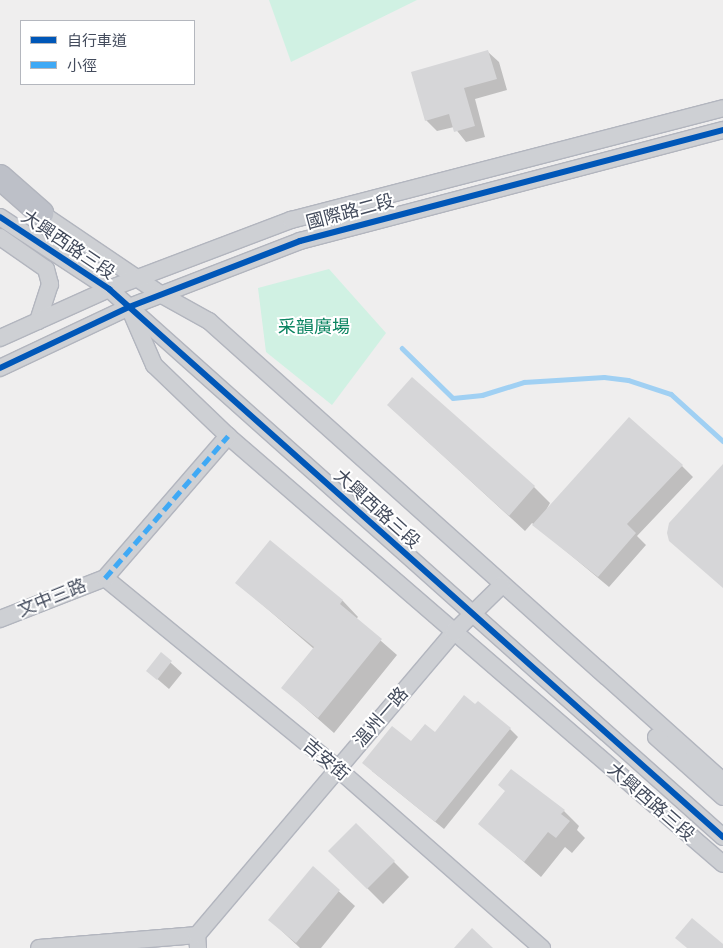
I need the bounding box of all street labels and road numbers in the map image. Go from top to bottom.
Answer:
street label: 國際路二段 [304,190,396,234]
street label: 大興西路三段 [17,206,119,284]
street label: 大興西路三段 [330,465,424,553]
street label: 文中三路 [15,575,89,621]
street label: 溫州一路 [349,683,413,751]
street label: 吉安街 [298,734,354,786]
street label: 大興西路三段 [603,758,699,846]

